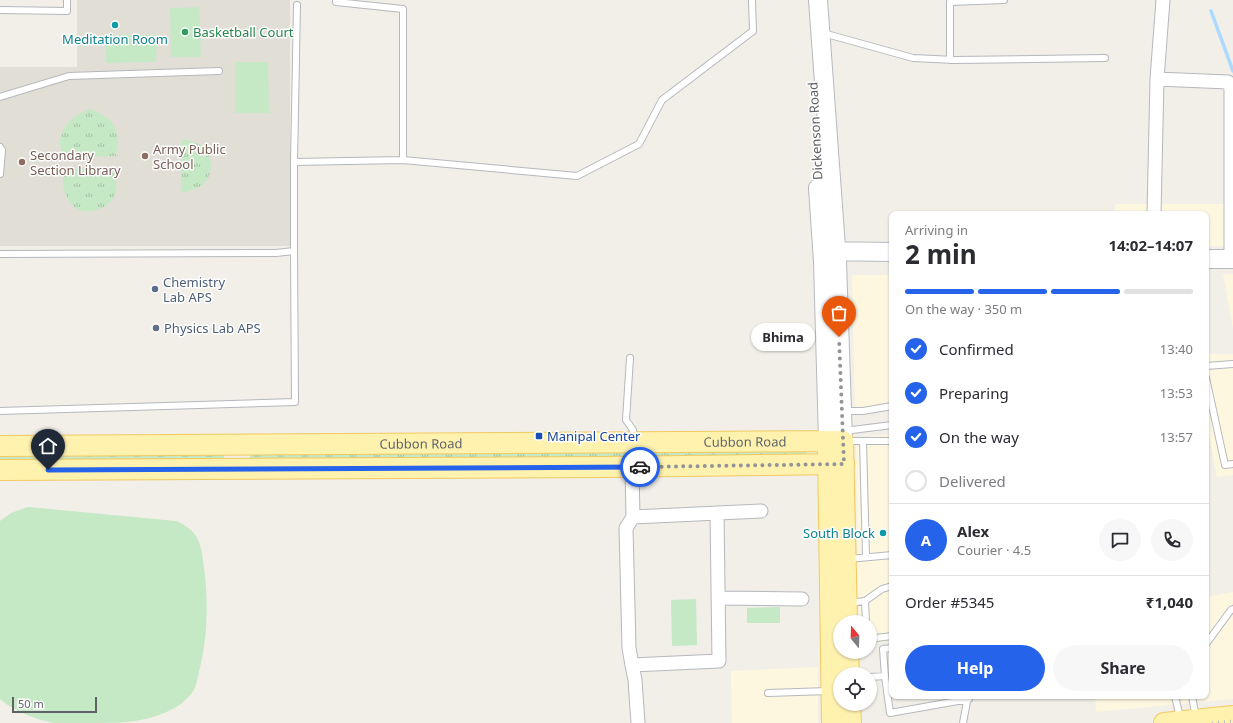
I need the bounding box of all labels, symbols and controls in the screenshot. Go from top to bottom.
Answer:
marker: Meditation Room [110,20,120,30]
place label: Basketball Court [193,23,294,41]
marker: Basketball Court [180,27,190,37]
place label: Meditation Room [62,30,168,48]
street label: Dickenson Road [803,82,827,180]
place label: Army Public School [153,140,226,173]
place label: Secondary Section Library [30,146,121,179]
marker: Army Public School [140,151,150,161]
marker: Secondary Section Library [17,157,27,167]
text: Arriving in [905,221,968,239]
text: 14:02–14:07 [1108,235,1193,255]
text: 2 min [905,236,977,272]
place label: Chemistry Lab APS [163,273,225,306]
marker: Chemistry Lab APS [150,284,160,294]
pin [822,296,856,337]
text: On the way · 350 m [905,300,1022,318]
icon: bag [828,302,850,324]
place label: Physics Lab APS [164,319,261,337]
marker: Physics Lab APS [151,323,161,333]
callout: Bhima [751,323,815,351]
text: Bhima [762,328,804,346]
icon: check [905,338,927,360]
text: Confirmed [939,339,1014,359]
text: 13:40 [1160,340,1193,358]
icon: check [905,382,927,404]
text: Preparing [939,383,1009,403]
text: 13:53 [1160,384,1193,402]
icon: check [905,426,927,448]
place label: Manipal Center [547,427,641,445]
text: On the way [939,427,1019,447]
text: 13:57 [1160,428,1193,446]
pin [31,429,65,470]
marker: Manipal Center [534,431,544,441]
street label: Cubbon Road [704,432,786,451]
street label: Cubbon Road [380,434,462,453]
icon: home [37,435,59,457]
courier [620,447,660,487]
icon: car [629,456,651,478]
text: Delivered [939,471,1006,491]
button: chat [1099,519,1141,561]
button: phone [1151,519,1193,561]
text: Alex [957,521,989,541]
place label: South Block [803,524,875,542]
marker: South Block [878,528,888,538]
text: A [921,530,931,550]
text: Courier · 4.5 [957,541,1031,559]
text: Order #5345 [905,592,994,612]
text: ₹1,040 [1146,592,1193,612]
north arrow [833,615,877,659]
map controls [833,615,877,711]
button: Help [905,645,1045,691]
button: Share [1053,645,1193,691]
button: locate [833,667,877,711]
scale bar [12,695,97,714]
text: 50 m [18,696,44,711]

